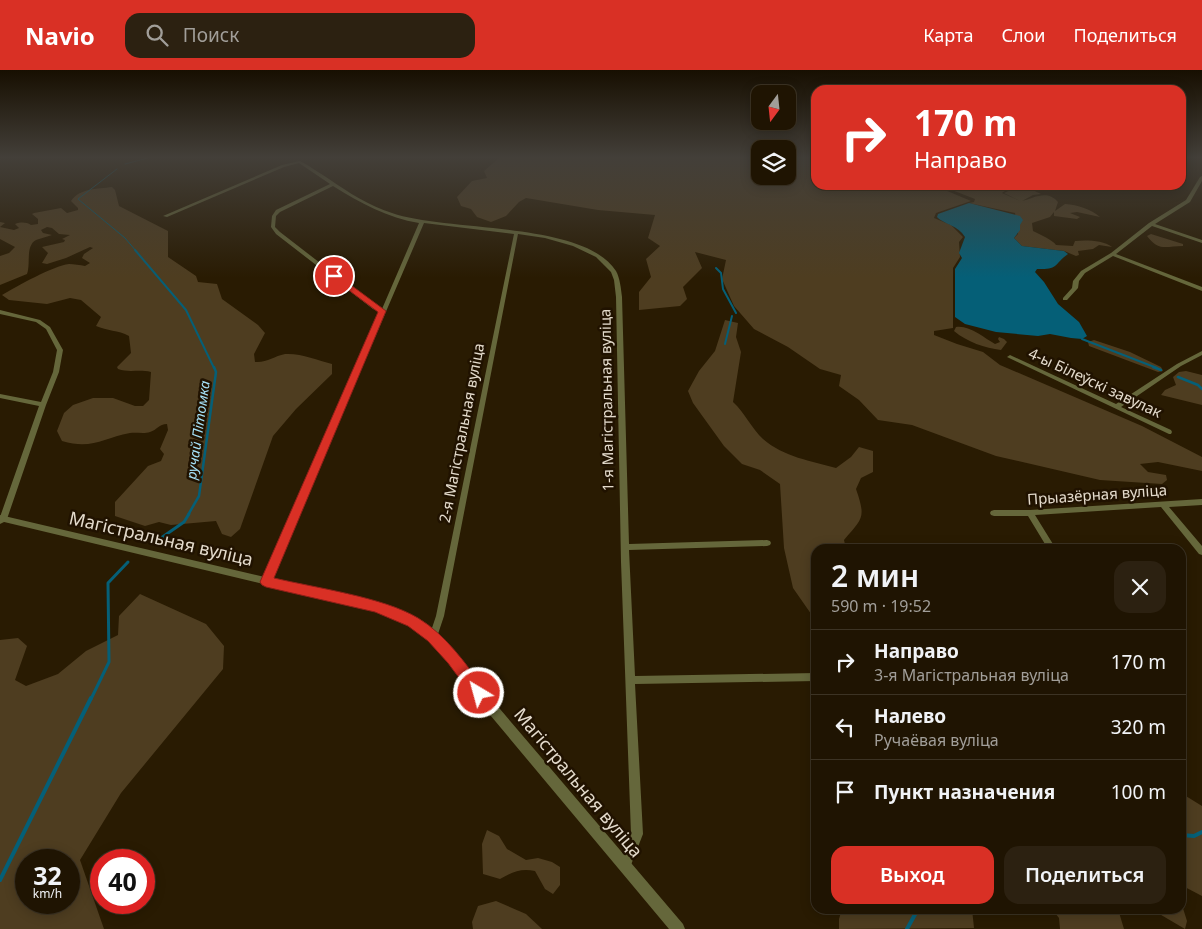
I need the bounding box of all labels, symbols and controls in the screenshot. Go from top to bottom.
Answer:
search box [125,13,475,58]
text: Navio [25,19,95,52]
icon: search [143,21,171,49]
text: Поиск [183,22,239,48]
text: Карта [923,23,973,47]
text: Слои [1001,23,1045,47]
text: Поделиться [1073,23,1177,47]
north arrow [751,85,796,130]
map controls [751,85,796,185]
text: 170 m [914,99,1017,146]
icon: right [831,105,896,170]
button: layers [751,140,796,185]
text: Направо [914,144,1007,174]
pin [313,255,355,297]
icon: arrive [320,262,348,290]
street label: 1-я Магістральная вуліца [594,309,618,492]
street label: 2-я Магістральная вуліца [434,341,488,524]
street label: 4-ы Білеўскі завулак [1026,342,1165,422]
water label: ручай Пітомка [181,379,214,482]
street label: Прыазёрная вуліца [1026,479,1167,509]
street label: Магістральная вуліца [67,505,256,571]
text: 2 мин [831,555,919,596]
button: close [1114,561,1166,613]
text: 590 m · 19:52 [831,595,931,617]
text: Направо [874,638,959,664]
icon: right [831,648,859,676]
text: 170 m [1111,649,1166,675]
text: 3-я Магістральная вуліца [874,664,1069,686]
position arrow [452,666,504,718]
street label: Магістральная вуліца [509,703,648,862]
text: Налево [874,703,946,729]
icon: left [831,713,859,741]
text: 320 m [1111,714,1166,740]
text: Ручаёвая вуліца [874,729,999,751]
icon: arrive [831,778,859,806]
text: Пункт назначения [874,779,1055,805]
text: 100 m [1111,779,1166,805]
button: Выход [831,846,994,904]
button: Поделиться [1004,846,1166,904]
speed limit sign: 40 [90,849,155,914]
text: 32 [33,858,62,892]
text: km/h [33,885,62,902]

